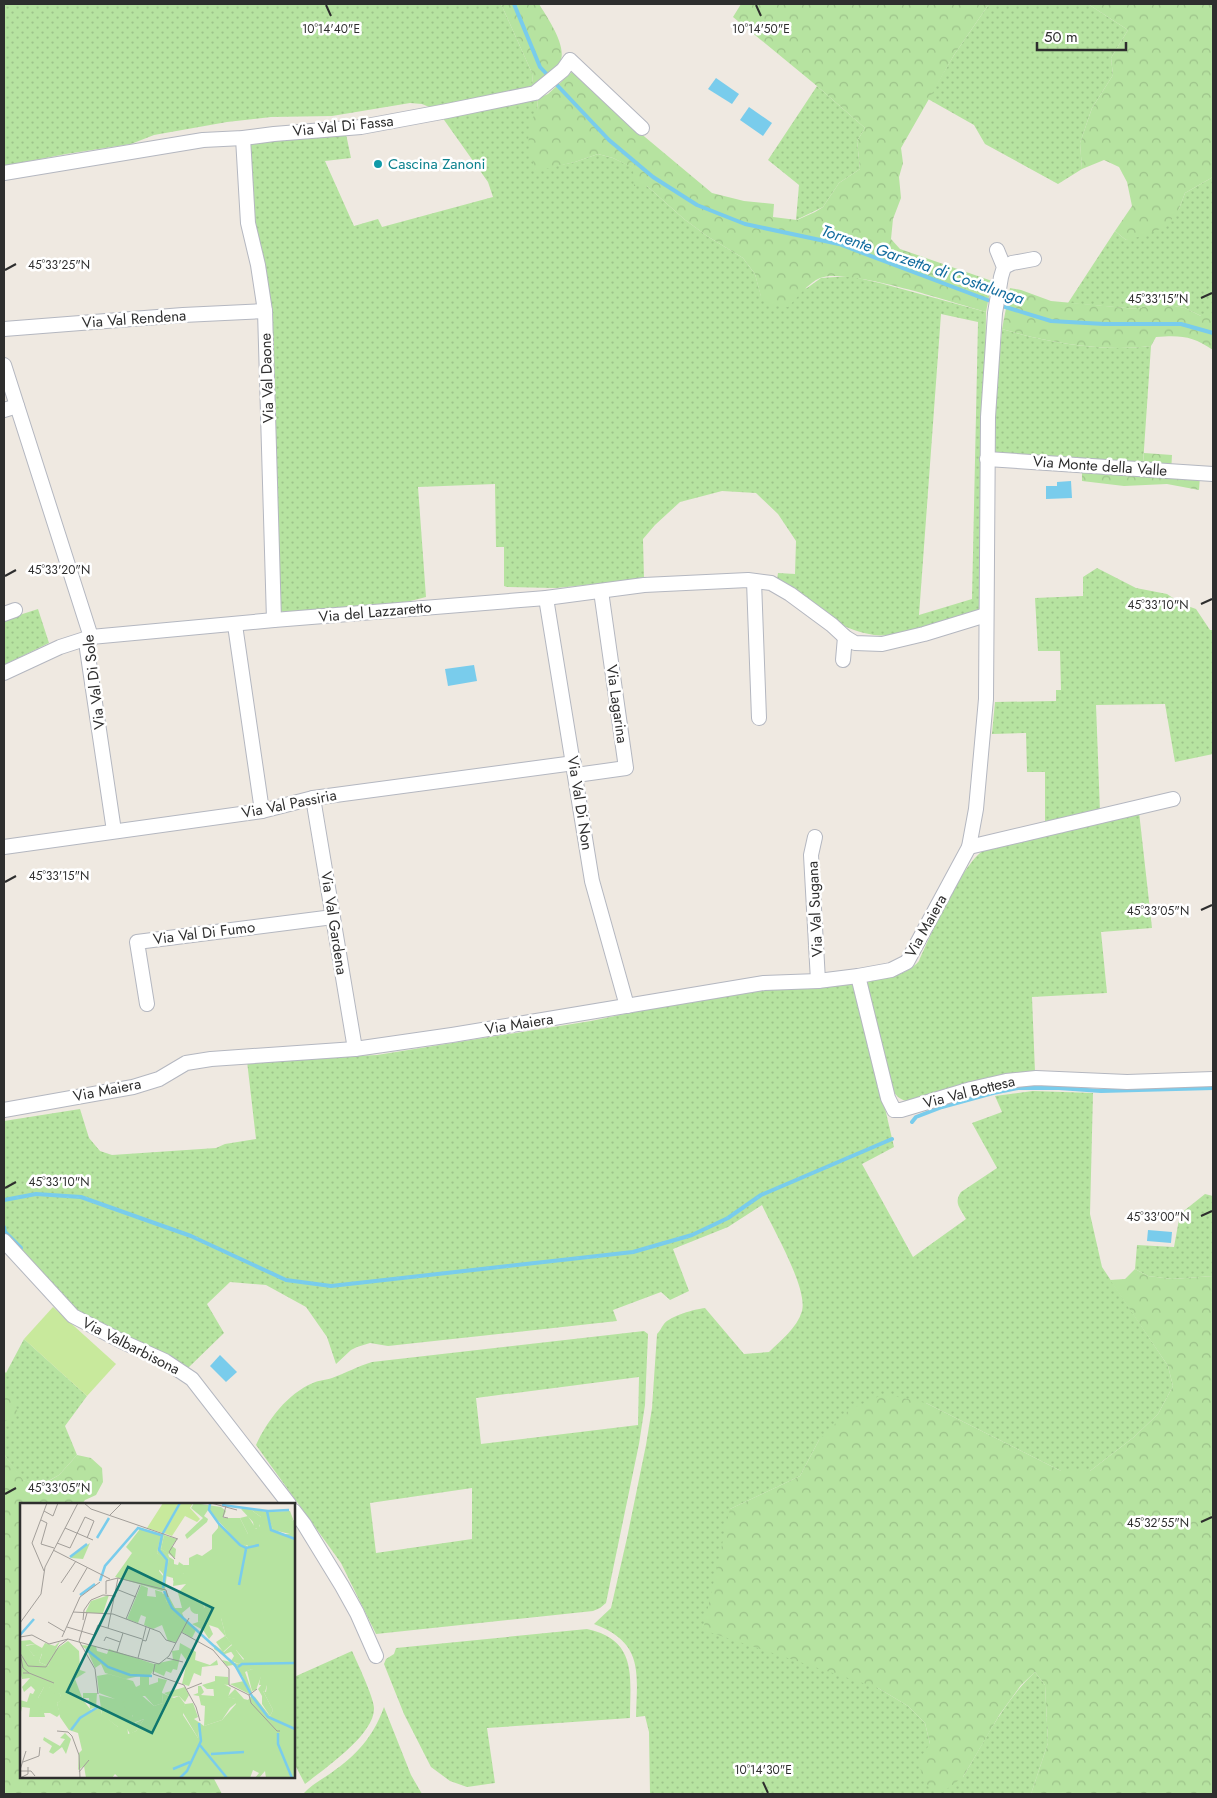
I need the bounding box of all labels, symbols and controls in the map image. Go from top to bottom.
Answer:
text: 10°14'40"E [302,20,360,38]
text: 10°14'50"E [732,20,790,38]
scale bar [1037,20,1126,52]
text: 50 m [1044,26,1078,48]
street label: Via Val Di Fassa [291,110,395,142]
place label: Cascina Zanoni [388,153,485,175]
marker: Cascina Zanoni [372,158,384,170]
water label: Torrente Garzetta di Costalunga [818,219,1027,310]
text: 45°33'25"N [28,256,90,274]
text: 45°33'15"N [1128,290,1188,308]
street label: Via Val Rendena [81,304,187,334]
street label: Via Val Daone [254,332,280,424]
street label: Via Monte della Valle [1032,450,1168,482]
text: 45°33'20"N [28,561,90,579]
street label: Via del Lazzaretto [318,596,432,628]
text: 45°33'10"N [1127,596,1189,614]
street label: Via Val Di Sole [77,633,111,731]
street label: Via Lagarina [601,663,633,745]
street label: Via Val Di Non [562,754,598,852]
street label: Via Val Passiria [240,784,338,824]
street label: Via Val Sugana [802,860,828,958]
text: 45°33'15"N [29,867,89,885]
street label: Via Val Gardena [315,870,353,976]
street label: Via Maiera [900,891,952,961]
text: 45°33'05"N [1127,902,1189,920]
street label: Via Val Di Fumo [152,916,256,950]
street label: Via Maiera [483,1008,555,1040]
street label: Via Val Bottesa [921,1070,1017,1114]
street label: Via Maiera [71,1073,143,1107]
text: 45°33'10"N [28,1173,90,1191]
text: 45°33'00"N [1127,1208,1189,1226]
street label: Via Valbarbisona [78,1312,184,1380]
text: 45°33'05"N [28,1479,90,1497]
inset map [20,1503,295,1778]
text: 45°32'55"N [1127,1514,1189,1532]
text: 10°14'30"E [734,1761,792,1779]

